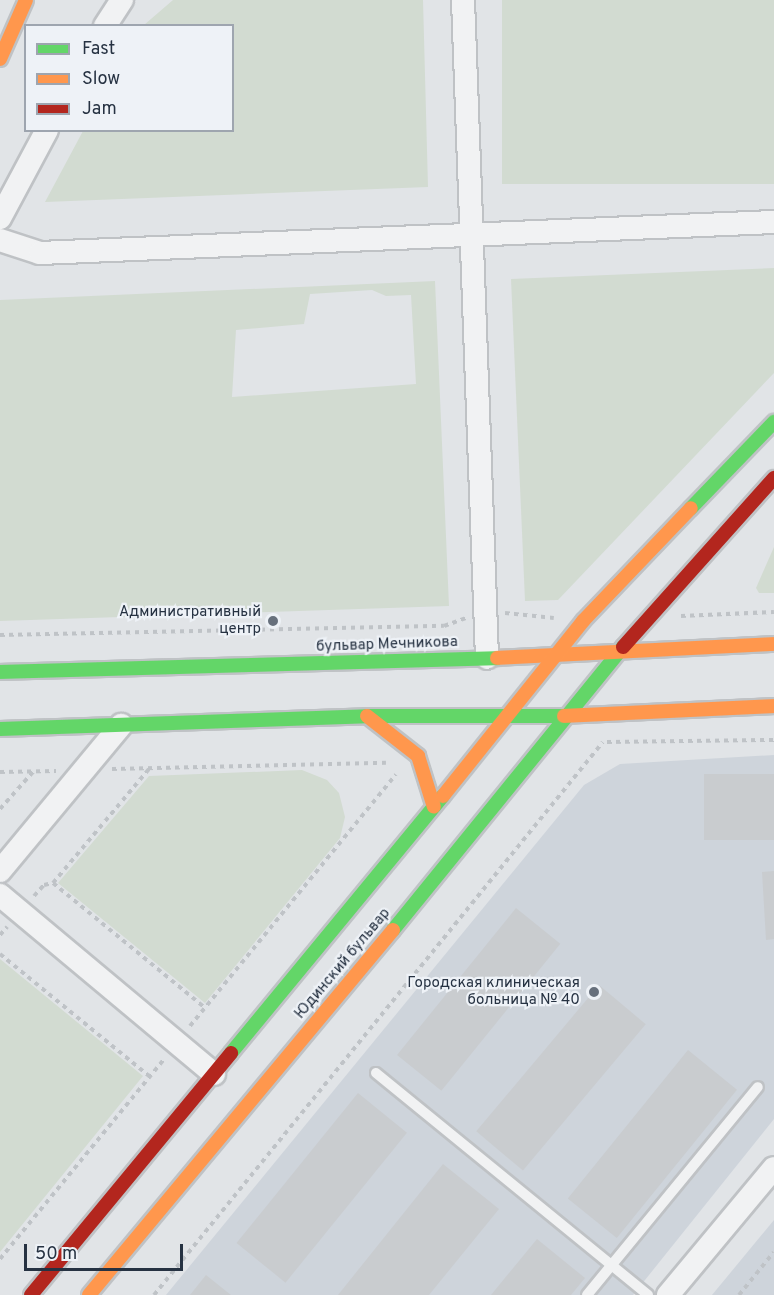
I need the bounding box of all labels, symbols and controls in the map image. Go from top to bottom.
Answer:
legend [24,24,234,132]
text: Fast [82,38,115,61]
text: Slow [82,68,120,91]
text: Jam [82,98,117,121]
place label: Административный центр [119,603,261,638]
marker: Административный центр [266,614,280,628]
street label: бульвар Мечникова [316,634,458,656]
street label: Юдинский бульвар [291,905,395,1023]
place label: Городская клиническая больница № 40 [407,974,580,1009]
marker: Городская клиническая больница № 40 [585,983,603,1001]
scale bar [27,1232,186,1270]
text: 50 m [35,1243,77,1266]

